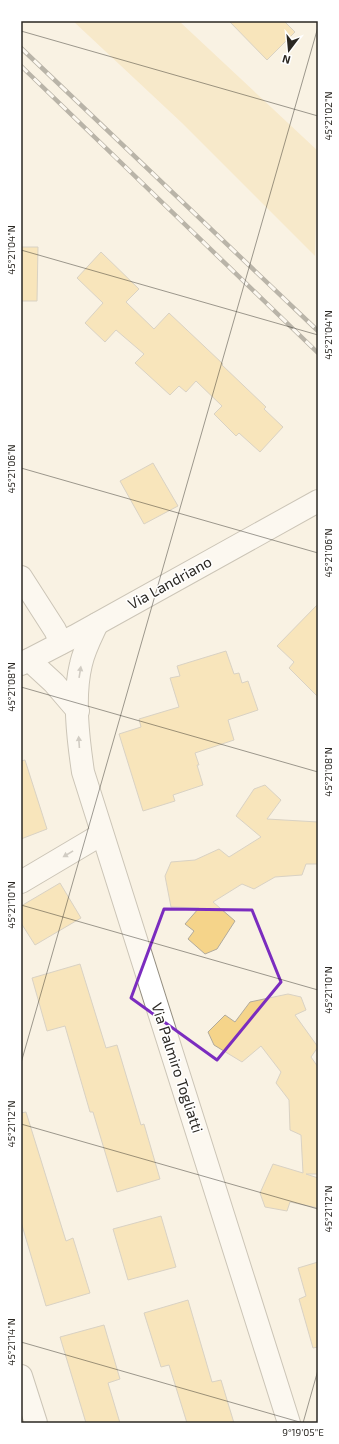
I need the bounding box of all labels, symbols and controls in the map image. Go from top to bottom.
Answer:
north arrow [269,30,309,70]
text: N [280,53,292,67]
text: 45°21'02"N [322,91,334,141]
text: 45°21'04"N [5,225,17,275]
text: 45°21'04"N [322,310,334,360]
text: 45°21'06"N [5,444,17,494]
text: 45°21'06"N [322,528,334,578]
street label: Via Landriano [125,552,215,613]
text: 45°21'08"N [5,662,17,712]
one-way arrow [77,666,83,678]
one-way arrow [75,736,82,748]
text: 45°21'08"N [322,747,334,797]
one-way arrow [63,850,74,857]
text: 45°21'10"N [5,881,17,929]
text: 45°21'10"N [322,966,334,1014]
street label: Via Palmiro Togliatti [148,1000,207,1135]
text: 45°21'12"N [5,1100,17,1148]
text: 45°21'12"N [322,1185,334,1233]
text: 45°21'14"N [5,1318,17,1366]
text: 9°19'05"E [282,1426,324,1438]

